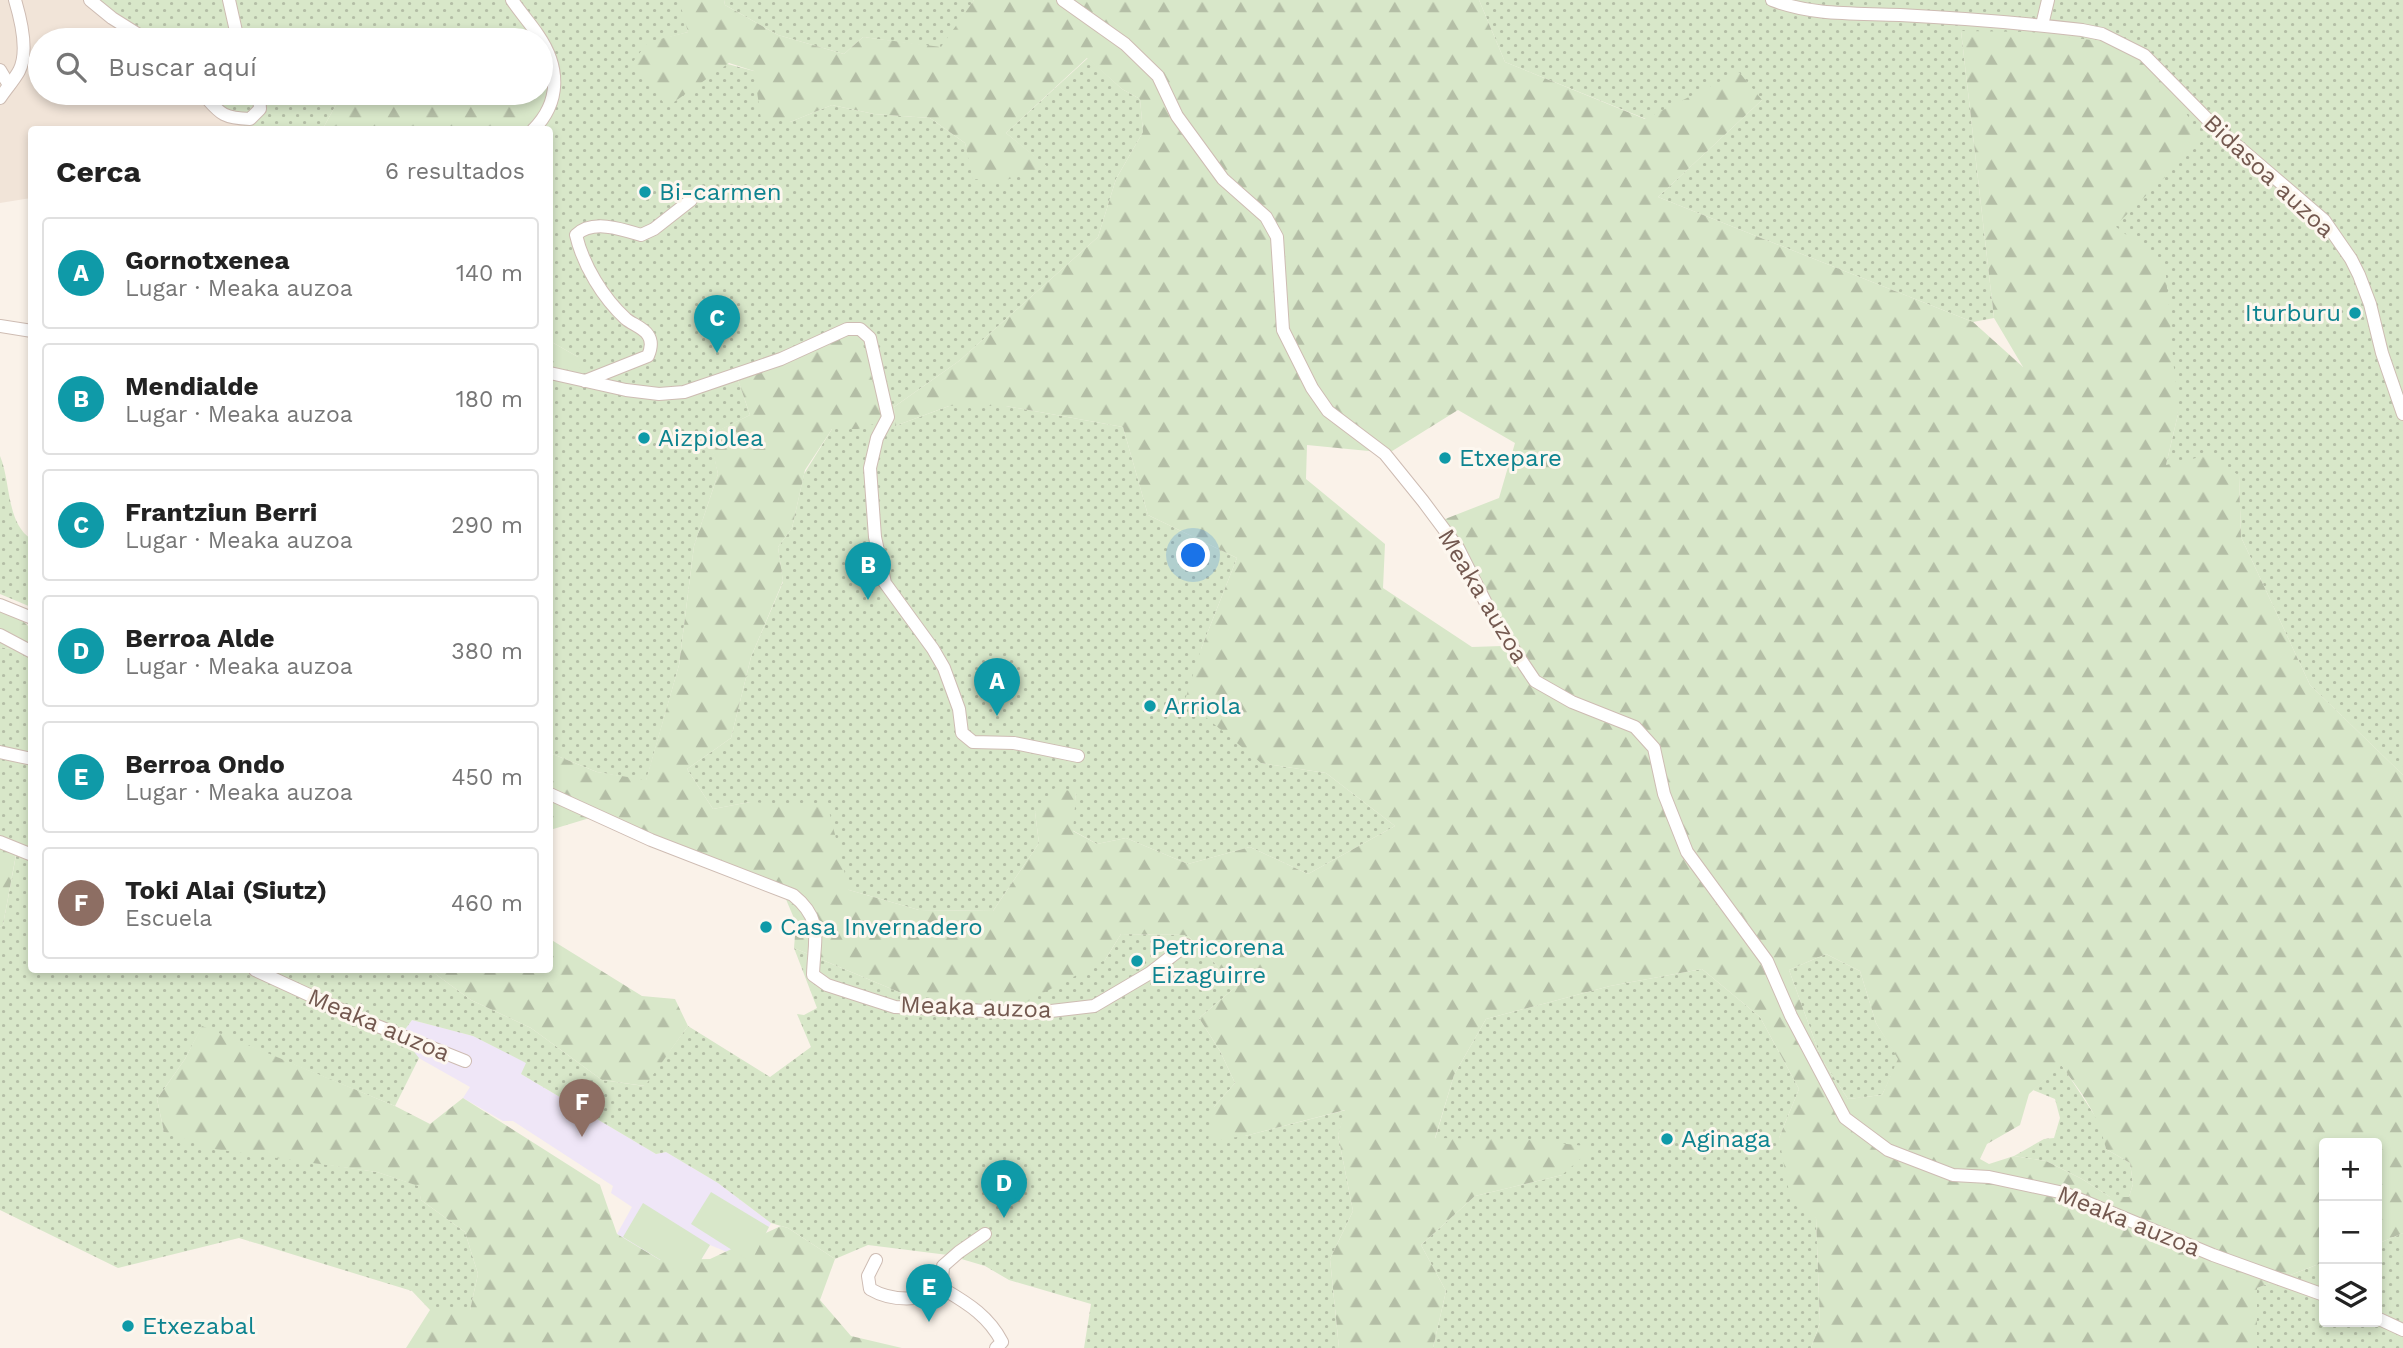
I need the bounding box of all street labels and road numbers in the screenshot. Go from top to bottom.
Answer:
street label: Bidasoa auzoa [2198,108,2340,244]
street label: Meaka auzoa [1432,524,1534,668]
street label: Meaka auzoa [304,983,454,1067]
street label: Meaka auzoa [900,990,1052,1024]
street label: Meaka auzoa [2054,1180,2204,1262]

